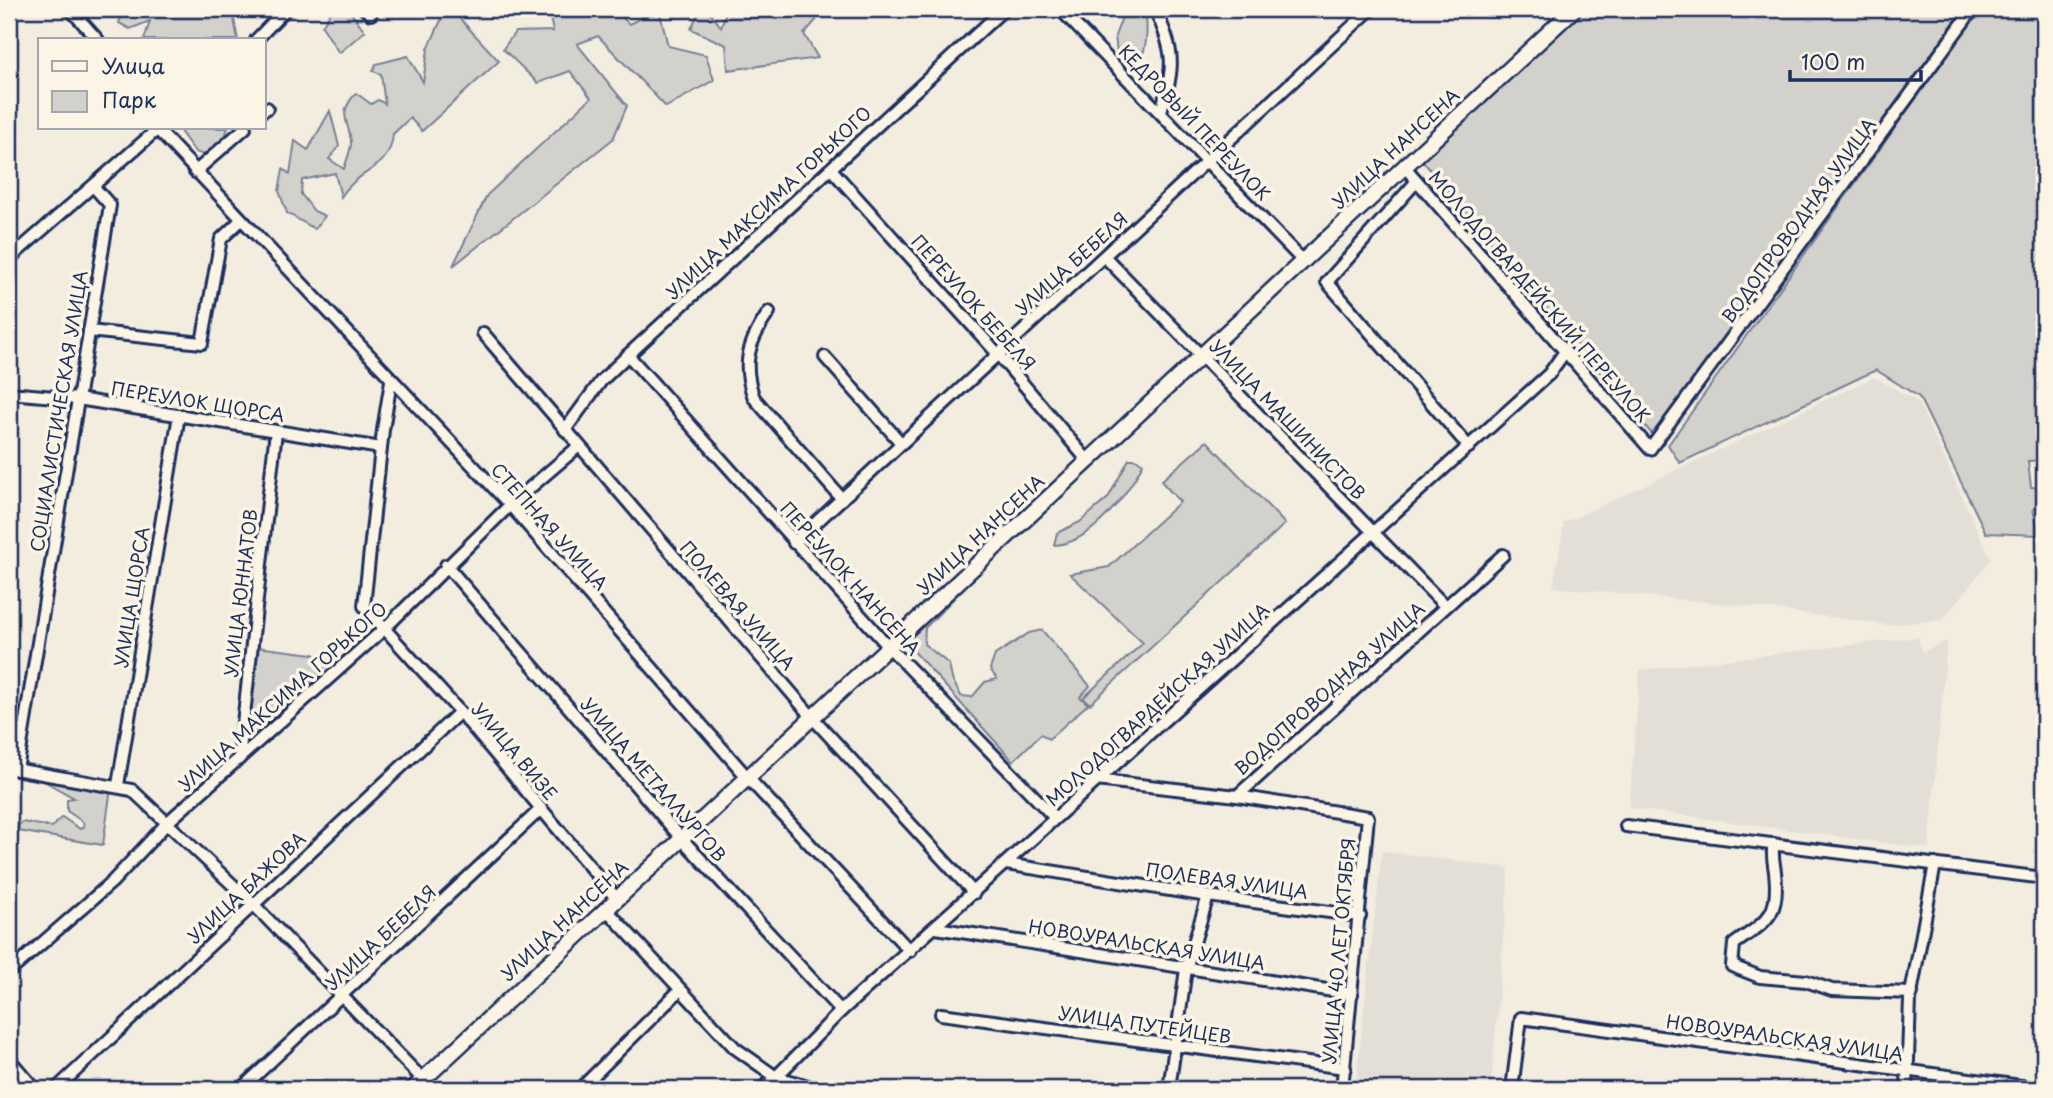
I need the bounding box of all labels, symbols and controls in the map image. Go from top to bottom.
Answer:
legend [38,38,266,130]
street label: КЕДРОВЫЙ ПЕРЕУЛОК [1113,38,1277,206]
scale bar [1790,38,1922,82]
text: 100 m [1801,45,1865,77]
text: Улица [102,49,165,81]
street label: УЛИЦА НАНСЕНА [1325,81,1465,214]
text: Парк [102,83,157,115]
street label: УЛИЦА МАКСИМА ГОРЬКОГО [659,99,877,305]
street label: ВОДОПРОВОДНАЯ УЛИЦА [1714,112,1882,328]
street label: МОЛОДОГВАРДЕЙСКИЙ ПЕРЕУЛОК [1423,164,1657,428]
street label: УЛИЦА БЕБЕЛЯ [1009,205,1133,321]
street label: ПЕРЕУЛОК БЕБЕЛЯ [906,228,1042,376]
street label: СОЦИАЛИСТИЧЕСКАЯ УЛИЦА [22,268,94,554]
street label: УЛИЦА МАШИНИСТОВ [1204,333,1372,505]
street label: ПЕРЕУЛОК ЩОРСА [109,374,287,428]
street label: СТЕПНАЯ УЛИЦА [485,456,615,596]
street label: УЛИЦА НАНСЕНА [910,467,1050,600]
street label: ПЕРЕУЛОК НАНСЕНА [775,495,928,661]
street label: УЛИЦА ЮННАТОВ [216,508,264,678]
street label: УЛИЦА ЩОРСА [107,524,156,670]
street label: ПОЛЕВАЯ УЛИЦА [674,534,802,676]
street label: УЛИЦА МАКСИМА ГОРЬКОГО [172,595,392,797]
street label: ВОДОПРОВОДНАЯ УЛИЦА [1228,595,1430,781]
street label: МОЛОДОГВАРДЕЙСКАЯ УЛИЦА [1039,596,1275,812]
street label: УЛИЦА МЕТАЛЛУРГОВ [575,691,733,867]
street label: УЛИЦА ВИЗЕ [466,696,564,806]
street label: УЛИЦА БАЖОВА [181,825,311,949]
street label: УЛИЦА 40 ЛЕТ ОКТЯБРЯ [1315,837,1361,1065]
street label: УЛИЦА НАНСЕНА [494,853,634,986]
street label: ПОЛЕВАЯ УЛИЦА [1144,855,1310,905]
street label: УЛИЦА БЕБЕЛЯ [318,878,442,996]
street label: НОВОУРАЛЬСКАЯ УЛИЦА [1027,912,1267,976]
street label: УЛИЦА ПУТЕЙЦЕВ [1057,999,1233,1049]
street label: НОВОУРАЛЬСКАЯ УЛИЦА [1665,1007,1905,1067]

